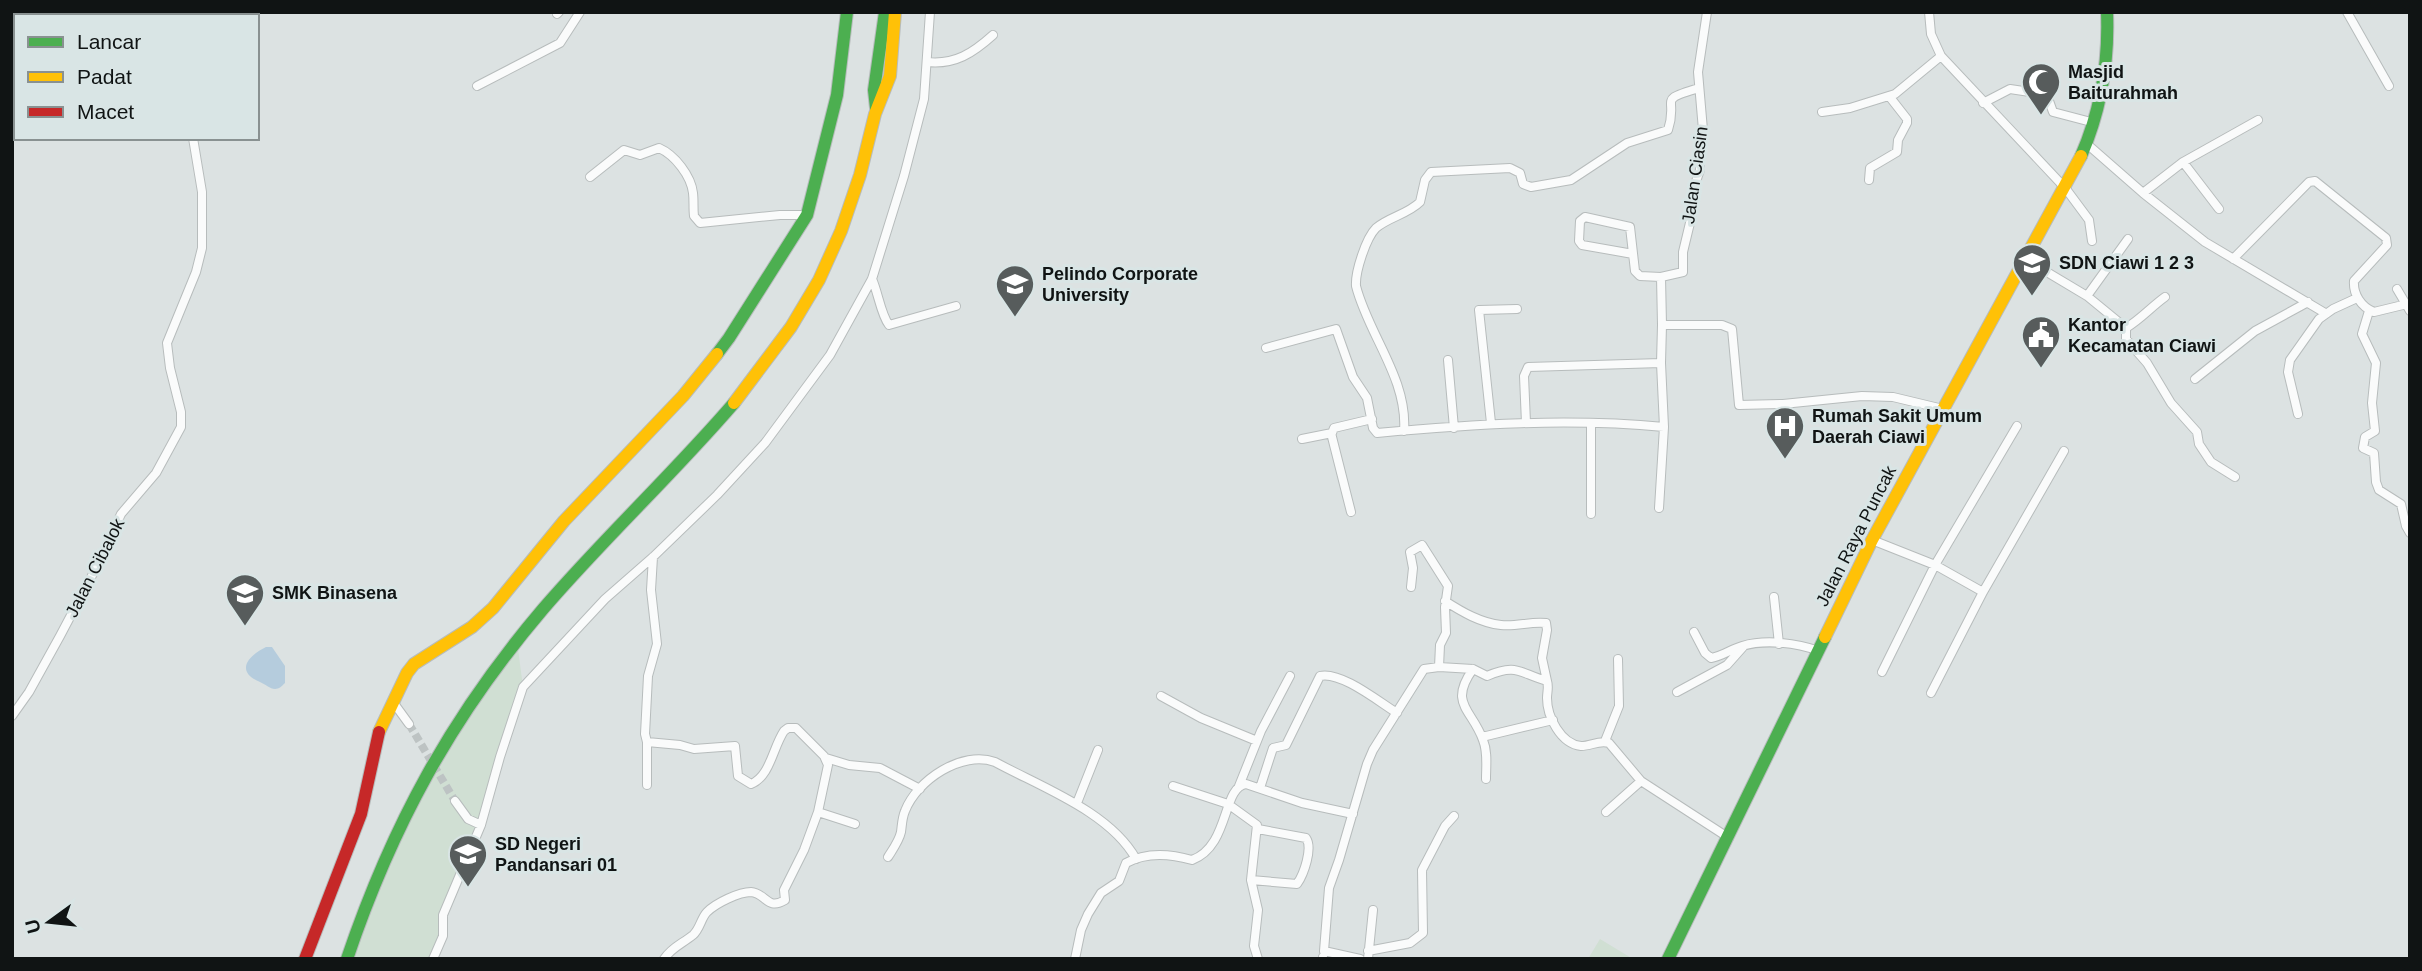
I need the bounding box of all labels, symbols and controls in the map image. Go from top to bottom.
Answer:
legend [14,14,259,140]
text: Lancar [77,30,141,53]
mosque icon: Masjid Baiturahmah [2020,61,2062,116]
place label: Masjid Baiturahmah [2068,62,2178,103]
text: Padat [77,65,132,88]
text: Macet [77,100,134,123]
street label: Jalan Ciasin [1678,125,1712,225]
school or university icon: SDN Ciawi 1 2 3 [2011,242,2053,297]
place label: SDN Ciawi 1 2 3 [2059,253,2194,273]
school or university icon: Pelindo Corporate University [994,263,1036,318]
place label: Pelindo Corporate University [1042,264,1198,305]
public building icon: Kantor Kecamatan Ciawi [2020,314,2062,369]
place label: Kantor Kecamatan Ciawi [2068,315,2216,356]
hospital icon: Rumah Sakit Umum Daerah Ciawi [1764,405,1806,460]
place label: Rumah Sakit Umum Daerah Ciawi [1812,406,1982,447]
street label: Jalan Raya Puncak [1812,461,1901,610]
street label: Jalan Cibalok [62,514,129,621]
school or university icon: SMK Binasena [224,572,266,627]
place label: SMK Binasena [272,583,398,603]
school or university icon: SD Negeri Pandansari 01 [447,833,489,888]
place label: SD Negeri Pandansari 01 [495,834,617,875]
north arrow [14,887,84,957]
text: U [21,917,45,936]

